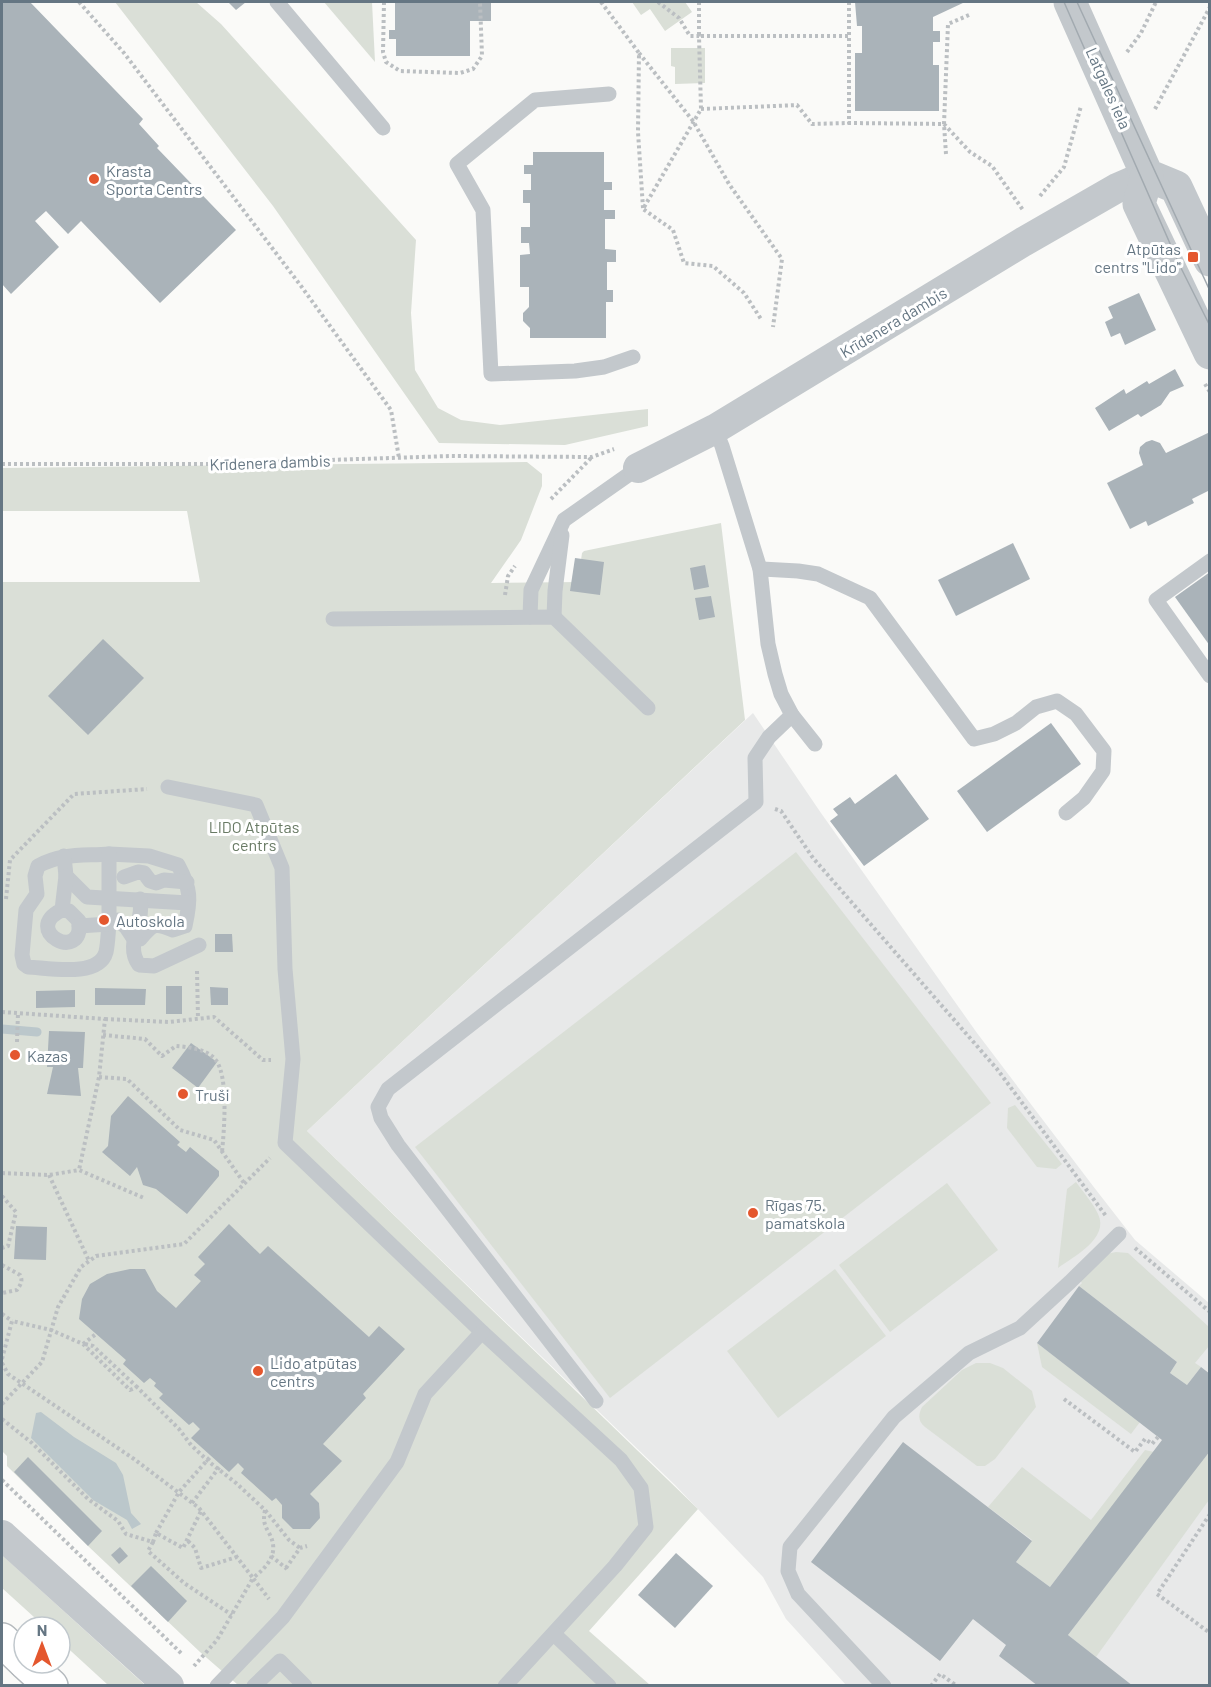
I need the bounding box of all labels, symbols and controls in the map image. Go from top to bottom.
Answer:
street label: Latgales iela [1083,44,1135,132]
place label: Krasta Sporta Centrs [106,161,202,198]
marker: Krasta Sporta Centrs [87,172,101,186]
place label: Atpūtas centrs "Lido" [1094,239,1181,276]
marker: Atpūtas centrs "Lido" [1186,250,1200,264]
street label: Krīdenera dambis [836,283,950,361]
street label: Krīdenera dambis [209,450,331,474]
park label: LIDO Atpūtas centrs [209,817,299,854]
place label: Autoskola [116,911,185,930]
marker: Autoskola [97,913,111,927]
place label: Kazas [27,1046,68,1065]
marker: Kazas [8,1048,22,1062]
place label: Truši [195,1085,229,1104]
marker: Truši [176,1087,190,1101]
place label: Rīgas 75. pamatskola [765,1195,845,1232]
marker: Rīgas 75. pamatskola [746,1206,760,1220]
place label: Lido atpūtas centrs [270,1353,357,1390]
marker: Lido atpūtas centrs [251,1364,265,1378]
north arrow [12,1615,72,1675]
text: N [37,1620,47,1639]

